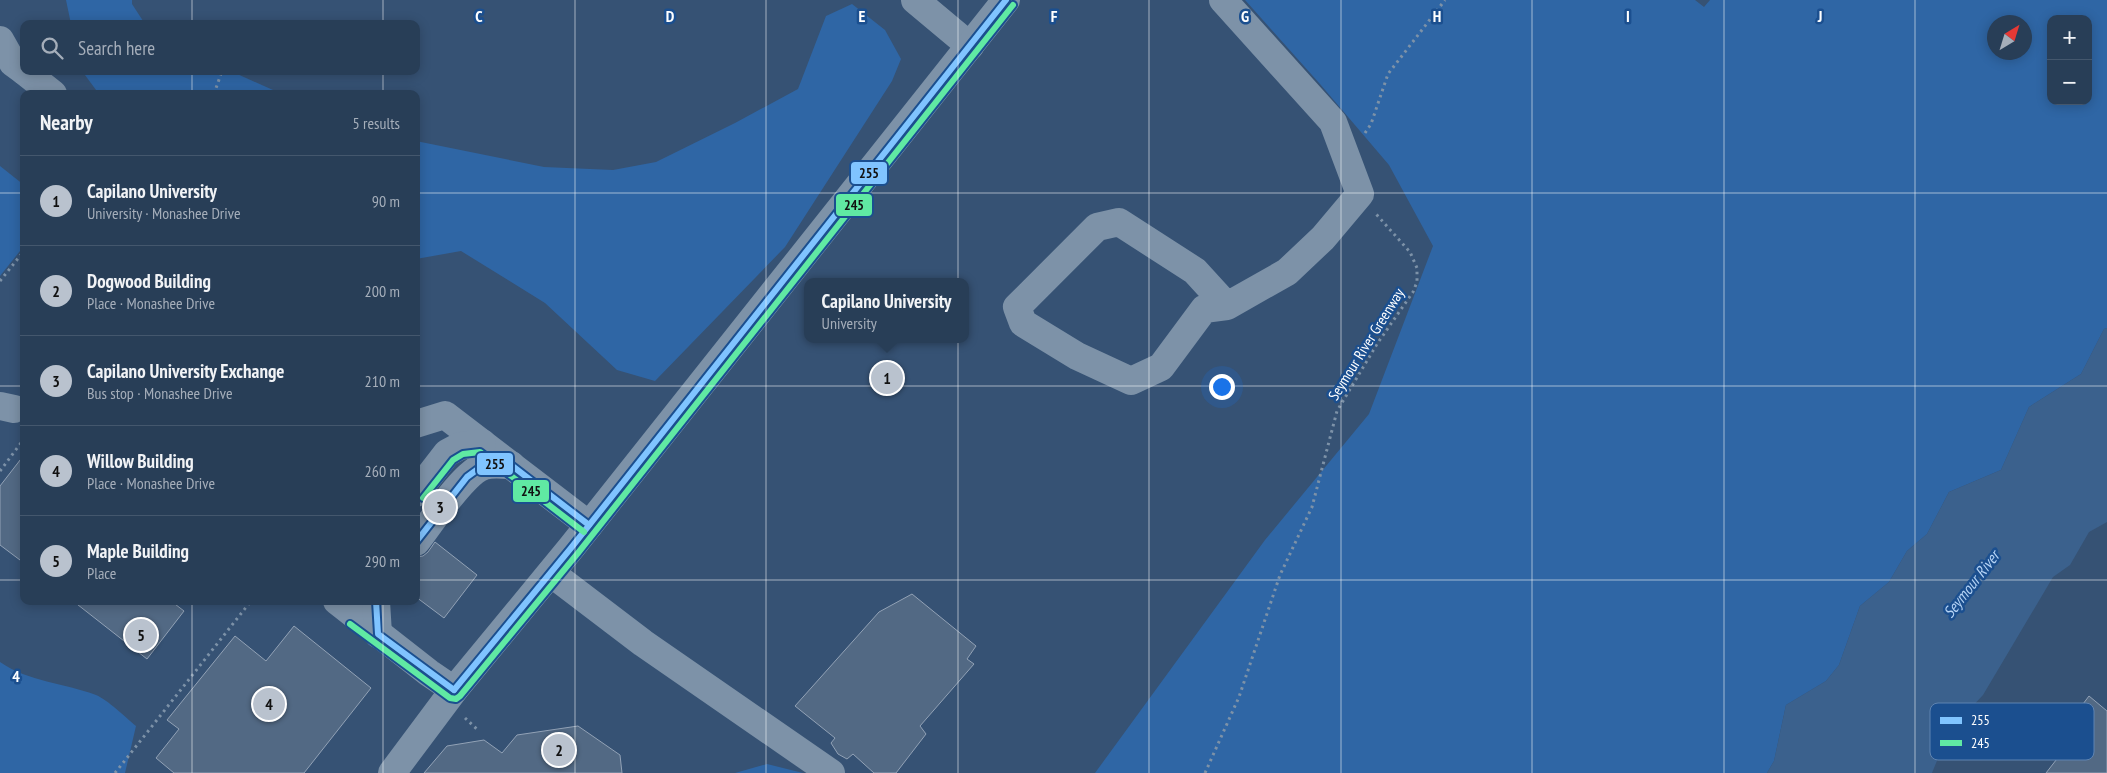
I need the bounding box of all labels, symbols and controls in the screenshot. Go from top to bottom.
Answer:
text: C [475,6,483,26]
text: D [666,6,675,26]
text: E [859,6,866,26]
text: F [1051,6,1058,26]
text: G [1241,6,1249,26]
text: H [1433,6,1441,26]
text: I [1626,6,1630,26]
text: J [1817,6,1822,26]
north arrow [1987,15,2032,60]
map controls [2047,15,2092,105]
button: + [2047,15,2092,60]
search box [20,20,420,75]
icon: search [38,34,66,62]
text: Search here [78,36,155,60]
button: − [2047,60,2092,105]
text: Nearby [40,109,93,136]
text: 5 results [353,113,400,133]
line badge: 255 [850,161,888,185]
text: 255 [859,164,879,182]
text: Capilano University [87,179,217,203]
text: 1 [52,191,60,211]
text: 90 m [372,191,400,211]
line badge: 245 [835,193,873,217]
text: 245 [844,196,864,214]
text: University · Monashee Drive [87,203,241,223]
text: Dogwood Building [87,269,211,293]
popup [804,278,969,343]
text: 2 [52,281,60,301]
text: 200 m [365,281,400,301]
street label: Seymour River Greenway [1324,284,1408,404]
text: Capilano University [822,289,951,313]
text: Place · Monashee Drive [87,293,215,313]
text: University [822,313,877,333]
text: Capilano University Exchange [87,359,284,383]
pin: 1 [871,359,903,397]
text: 3 [52,371,60,391]
text: 210 m [365,371,400,391]
your location [1209,374,1235,400]
text: Bus stop · Monashee Drive [87,383,233,403]
text: Willow Building [87,449,194,473]
line badge: 255 [476,452,514,476]
text: 255 [485,455,505,473]
text: 4 [52,461,60,481]
text: 260 m [365,461,400,481]
text: Place · Monashee Drive [87,473,215,493]
line badge: 245 [512,479,550,503]
text: 245 [521,482,541,500]
pin: 3 [424,488,456,526]
text: Maple Building [87,539,189,563]
water label: Seymour River [1939,544,2005,622]
text: 5 [52,551,60,571]
text: 290 m [365,551,400,571]
text: Place [87,563,116,583]
pin: 5 [125,616,157,654]
text: 4 [12,666,20,686]
pin: 4 [253,685,285,723]
legend [1930,703,2094,760]
text: 255 [1971,711,1990,729]
pin: 2 [543,731,575,769]
text: 245 [1971,734,1990,752]

